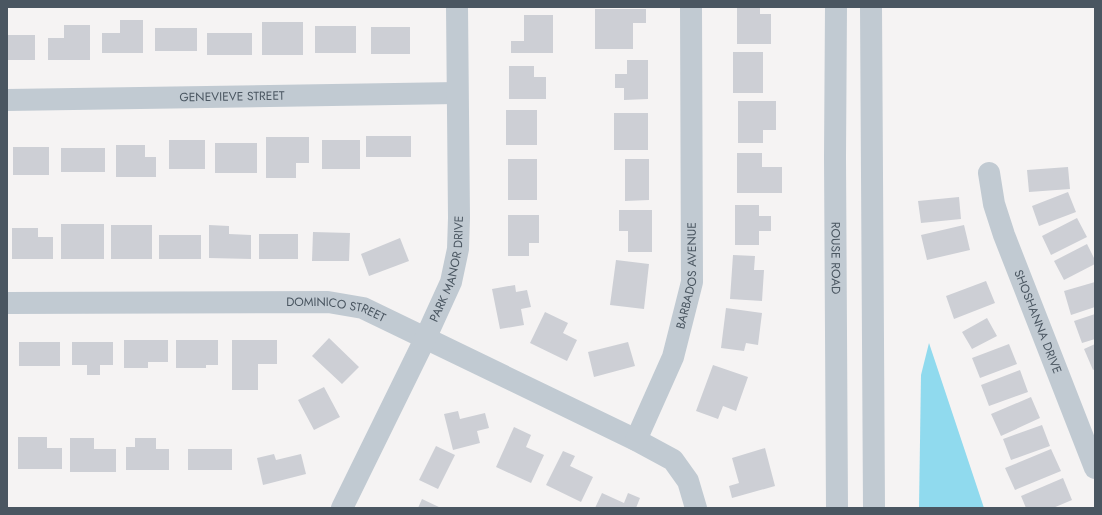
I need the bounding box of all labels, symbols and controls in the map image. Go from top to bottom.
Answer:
street label: GENEVIEVE STREET [179,87,285,106]
street label: PARK MANOR DRIVE [425,215,468,325]
street label: BARBADOS AVENUE [671,222,701,331]
street label: ROUSE ROAD [826,222,845,294]
street label: SHOSHANNA DRIVE [1009,267,1066,376]
street label: DOMINICO STREET [286,293,389,327]

